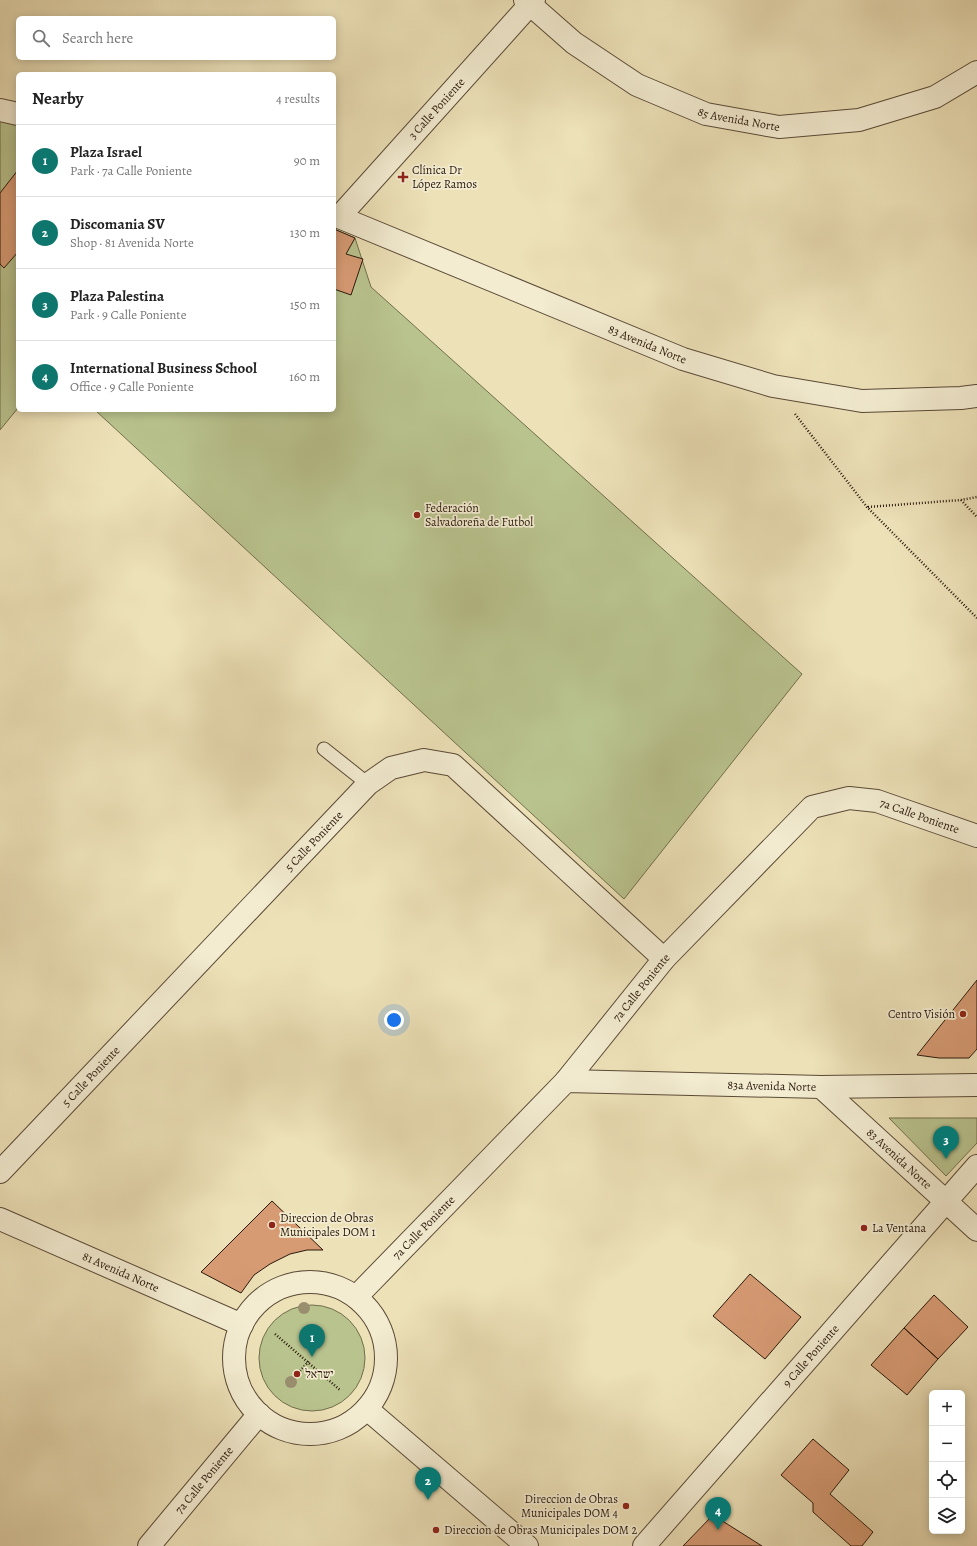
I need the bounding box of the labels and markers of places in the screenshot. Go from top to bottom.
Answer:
place label: Clínica Dr López Ramos [412,162,477,192]
marker: Clínica Dr López Ramos [397,171,409,183]
place label: Federación Salvadoreña de Futbol [425,500,533,530]
marker: Federación Salvadoreña de Futbol [412,510,422,520]
place label: Centro Visión [888,1006,955,1022]
marker: Centro Visión [958,1009,968,1019]
pin: 3 [933,1126,959,1159]
place label: Direccion de Obras Municipales DOM 1 [280,1210,376,1240]
marker: Direccion de Obras Municipales DOM 1 [267,1220,277,1230]
place label: La Ventana [872,1220,927,1236]
marker: La Ventana [859,1223,869,1233]
pin: 1 [299,1324,325,1357]
place label: ישראל [305,1366,334,1382]
marker: ישראל [292,1369,302,1379]
pin: 2 [415,1467,441,1500]
place label: Direccion de Obras Municipales DOM 4 [521,1491,619,1521]
pin: 4 [705,1497,731,1530]
marker: Direccion de Obras Municipales DOM 4 [621,1501,631,1511]
place label: Direccion de Obras Municipales DOM 2 [444,1522,637,1538]
marker: Direccion de Obras Municipales DOM 2 [431,1525,441,1535]

